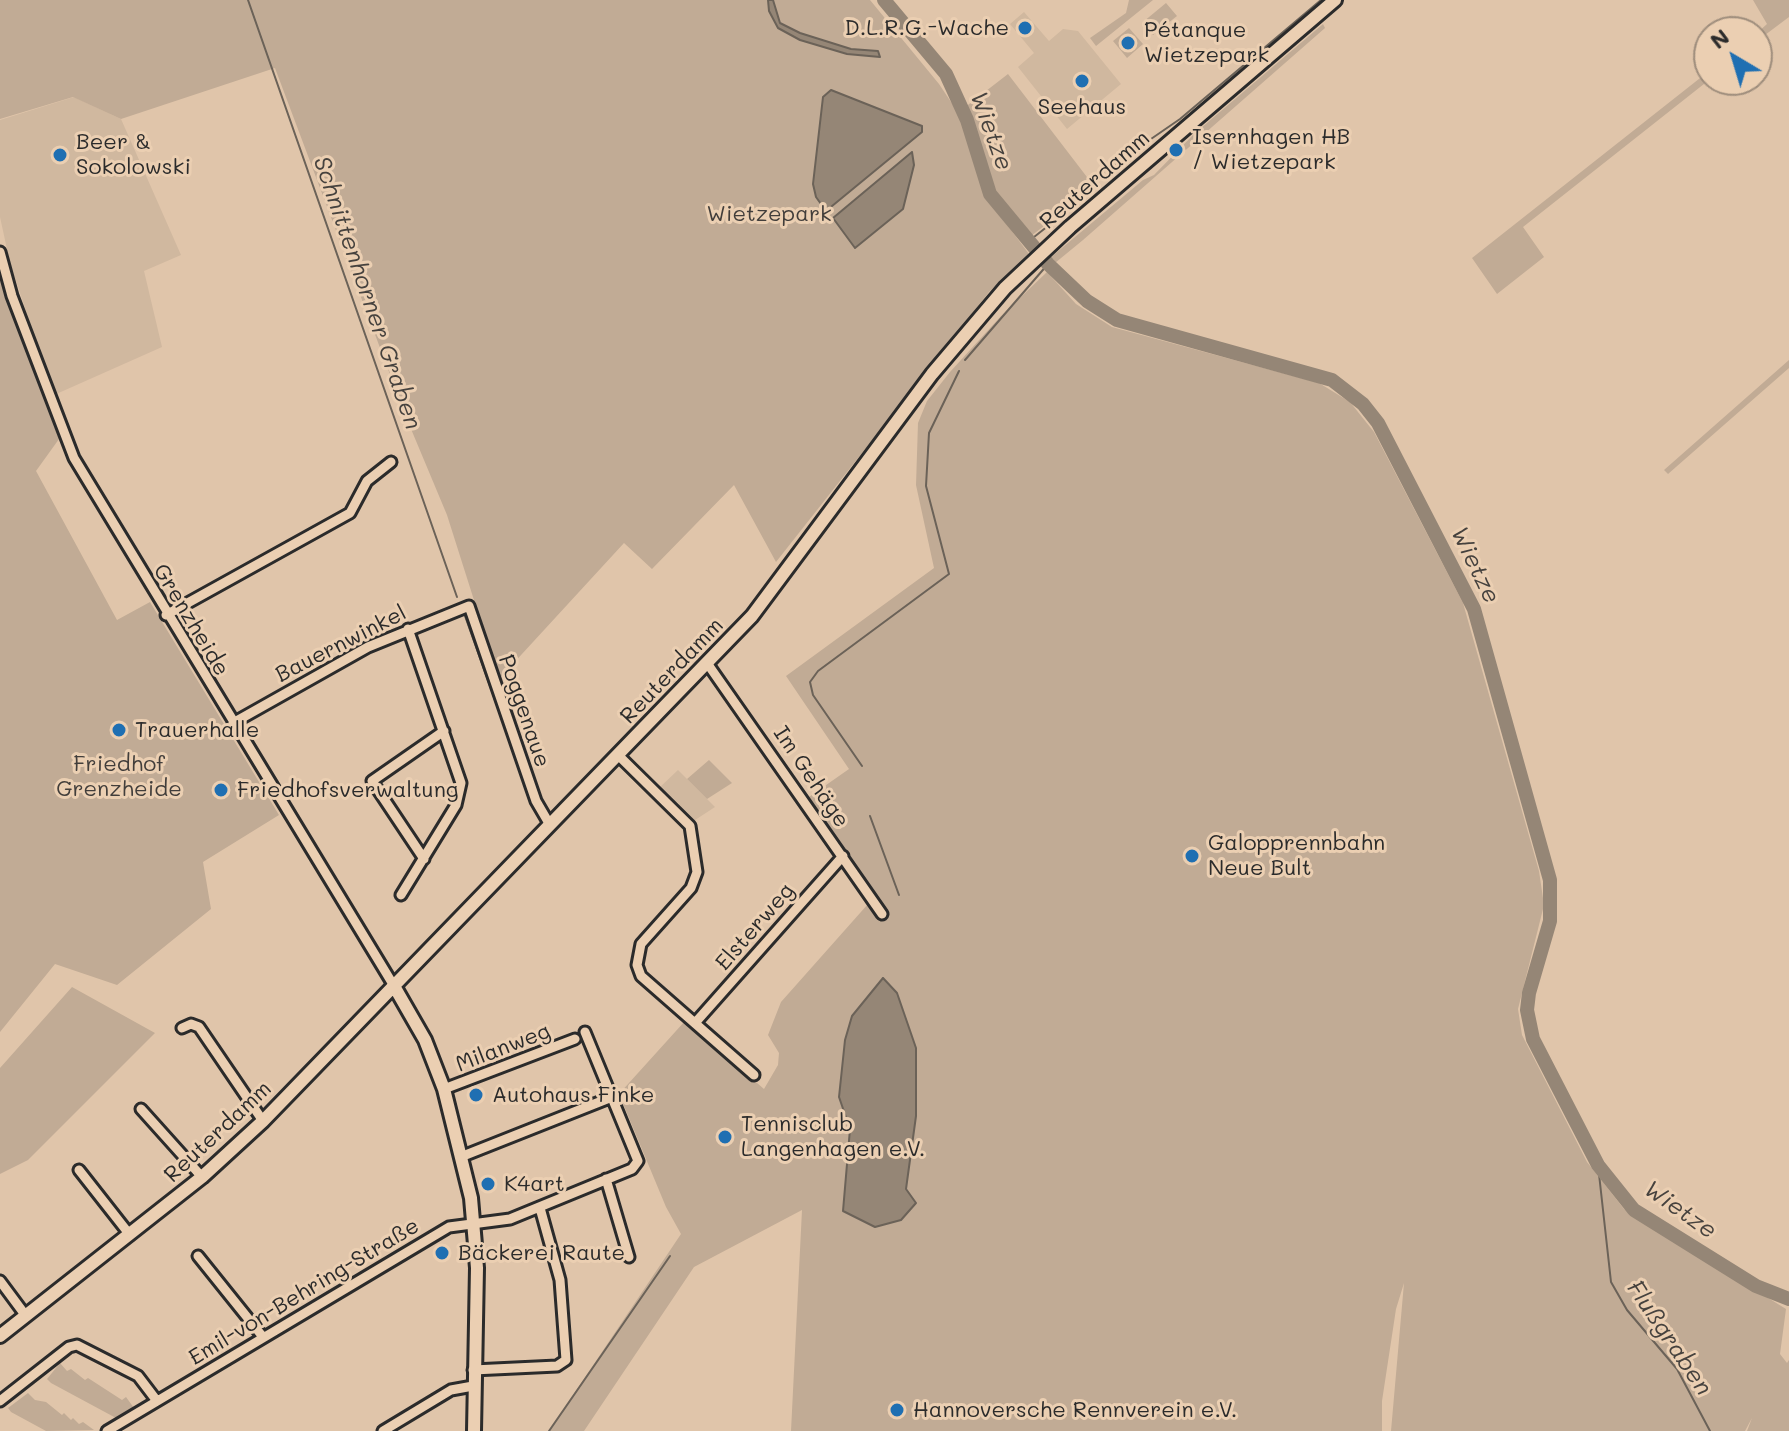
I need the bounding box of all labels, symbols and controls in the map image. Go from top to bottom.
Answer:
place label: D.L.R.G.-Wache [845,15,1009,41]
north arrow [1693,16,1773,96]
place label: Pétanque Wietzepark [1144,17,1269,68]
marker: D.L.R.G.-Wache [1016,19,1034,37]
text: N [1704,22,1735,55]
marker: Pétanque Wietzepark [1119,34,1137,52]
marker: Seehaus [1073,72,1091,90]
water label: Wietze [963,88,1019,174]
place label: Seehaus [1038,94,1126,120]
place label: Isernhagen HB / Wietzepark [1192,124,1350,176]
street label: Reuterdamm [1035,125,1155,235]
place label: Beer & Sokolowski [76,129,191,180]
marker: Isernhagen HB / Wietzepark [1167,141,1185,159]
marker: Beer & Sokolowski [51,146,69,164]
water label: Schnittenhorner Graben [307,153,427,433]
park label: Wietzepark [706,201,832,227]
water label: Wietze [1444,522,1506,608]
street label: Grenzheide [147,559,235,681]
street label: Bauernwinkel [271,600,411,688]
street label: Reuterdamm [615,613,729,729]
street label: Poggenaue [492,651,556,771]
place label: Trauerhalle [135,717,259,743]
marker: Trauerhalle [110,721,128,739]
street label: Im Gehäge [767,721,855,833]
park label: Friedhof Grenzheide [56,751,182,802]
place label: Friedhofsverwaltung [237,777,459,803]
marker: Friedhofsverwaltung [212,781,230,799]
place label: Galopprennbahn Neue Bult [1208,830,1385,882]
marker: Galopprennbahn Neue Bult [1183,847,1201,865]
street label: Elsterweg [710,878,800,976]
street label: Milanweg [452,1018,554,1078]
street label: Reuterdamm [159,1076,277,1188]
place label: Autohaus Finke [492,1082,654,1108]
marker: Autohaus Finke [467,1086,485,1104]
place label: Tennisclub Langenhagen e.V. [741,1111,925,1162]
marker: Tennisclub Langenhagen e.V. [716,1128,734,1146]
place label: K4art [504,1171,565,1197]
marker: K4art [479,1175,497,1193]
water label: Wietze [1638,1175,1722,1245]
street label: Emil-von-Behring-Straße [184,1213,424,1371]
place label: Bäckerei Raute [458,1240,625,1266]
marker: Bäckerei Raute [433,1244,451,1262]
water label: Flußgraben [1620,1275,1718,1401]
place label: Hannoversche Rennverein e.V. [913,1397,1237,1423]
marker: Hannoversche Rennverein e.V. [888,1401,906,1419]

